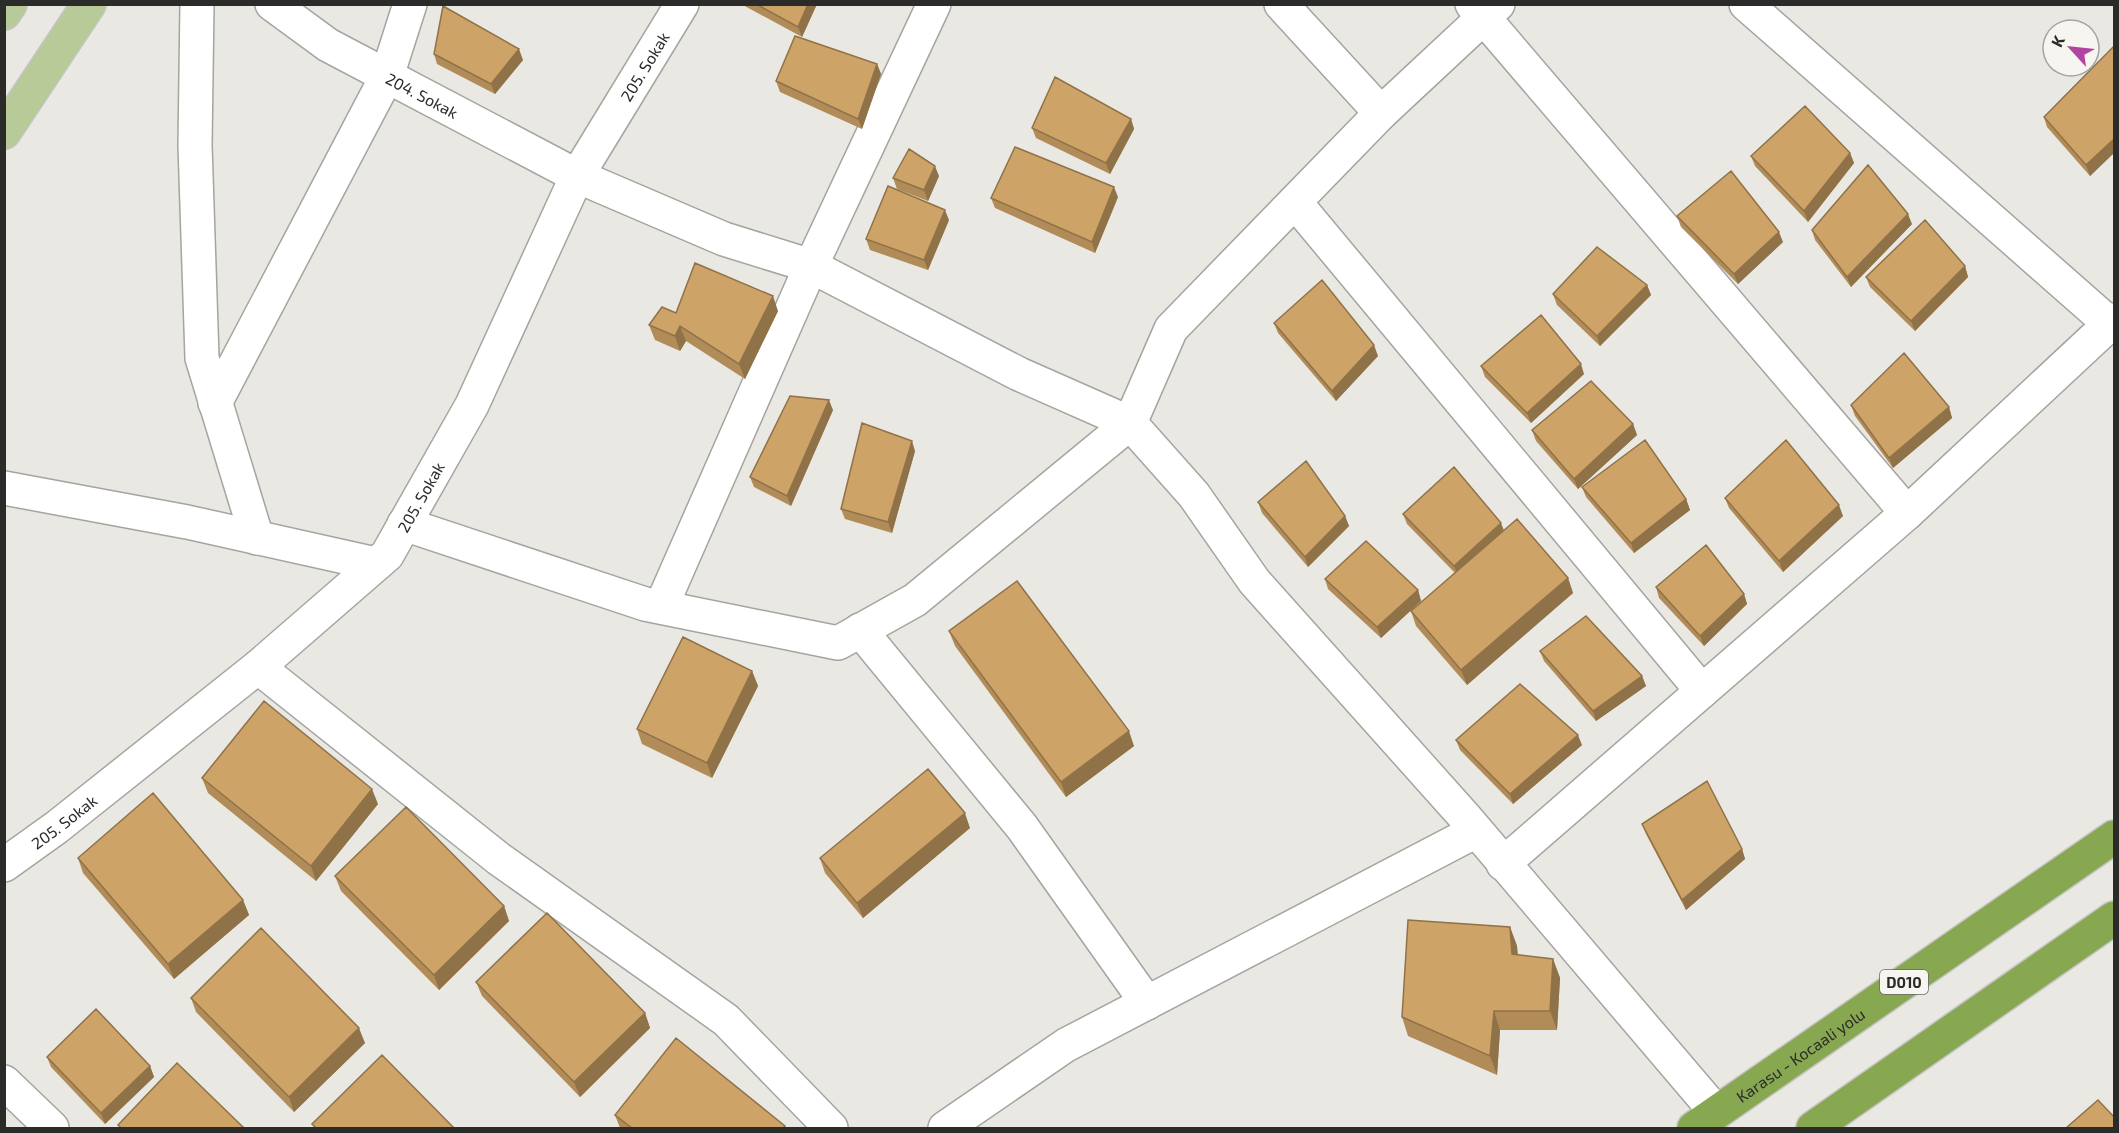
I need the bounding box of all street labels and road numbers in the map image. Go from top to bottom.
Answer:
street label: 205. Sokak [616,28,672,104]
street label: 204. Sokak [383,68,462,121]
street label: 205. Sokak [393,458,447,535]
street label: 205. Sokak [27,790,100,852]
road number: D010 [1880,970,1928,994]
street label: Karasu - Kocaali yolu [1732,1003,1868,1106]

